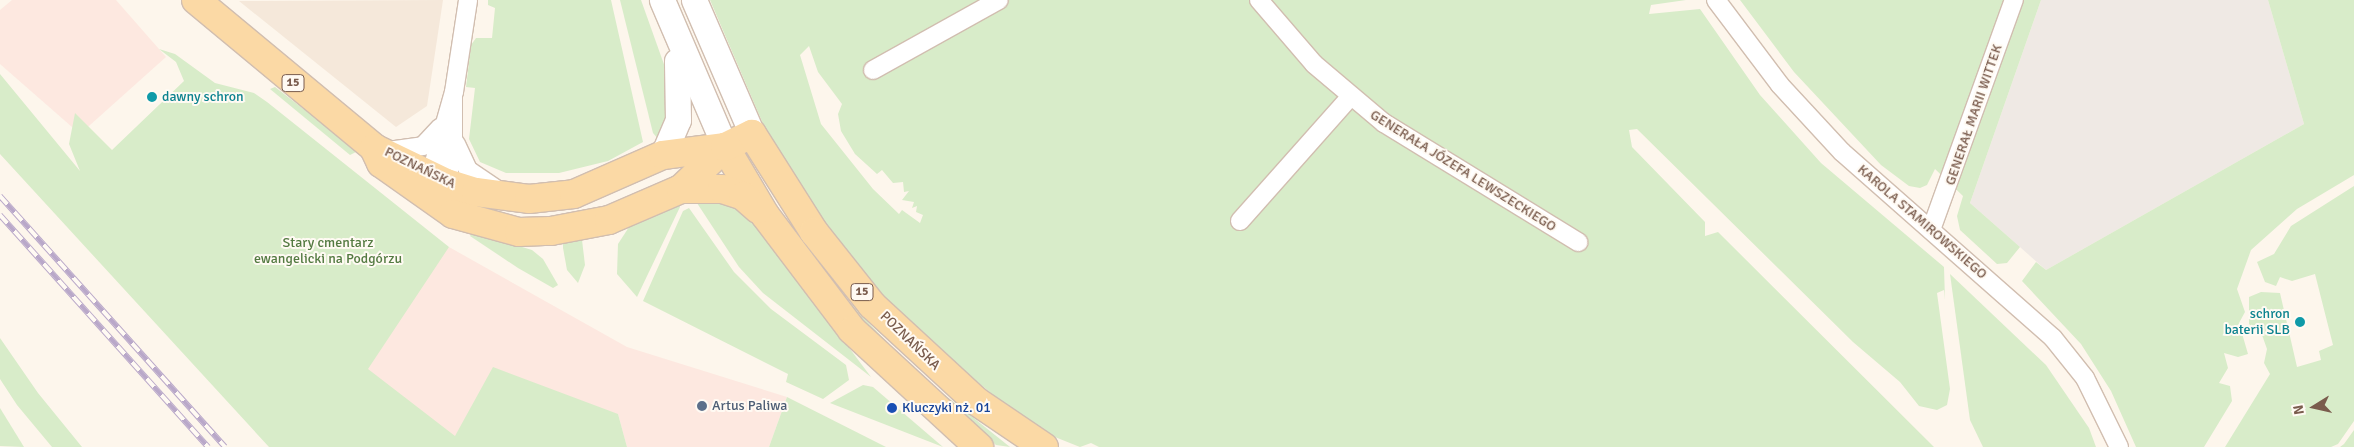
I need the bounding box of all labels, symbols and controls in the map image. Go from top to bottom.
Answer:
street label: GENERAŁ MARII WITTEK [1942,42,2006,188]
road number: 15 [280,74,306,92]
place label: dawny schron [162,89,244,105]
marker: dawny schron [146,91,158,103]
street label: GENERAŁA JÓZEFA LEWSZECKIEGO [1367,107,1559,235]
street label: POZNAŃSKA [382,144,458,192]
street label: KAROLA STAMIROWSKIEGO [1854,161,1990,283]
park label: Stary cmentarz ewangelicki na Podgórzu [254,235,402,268]
road number: 15 [850,282,874,302]
place label: schron baterii SLB [2224,306,2290,338]
street label: POZNAŃSKA [876,308,944,374]
marker: schron baterii SLB [2294,316,2306,328]
north arrow [2289,382,2339,432]
place label: Artus Paliwa [712,398,787,414]
marker: Artus Paliwa [696,400,708,412]
place label: Kluczyki nż. 01 [902,400,991,416]
marker: Kluczyki nż. 01 [886,402,898,414]
text: N [2290,403,2308,416]

